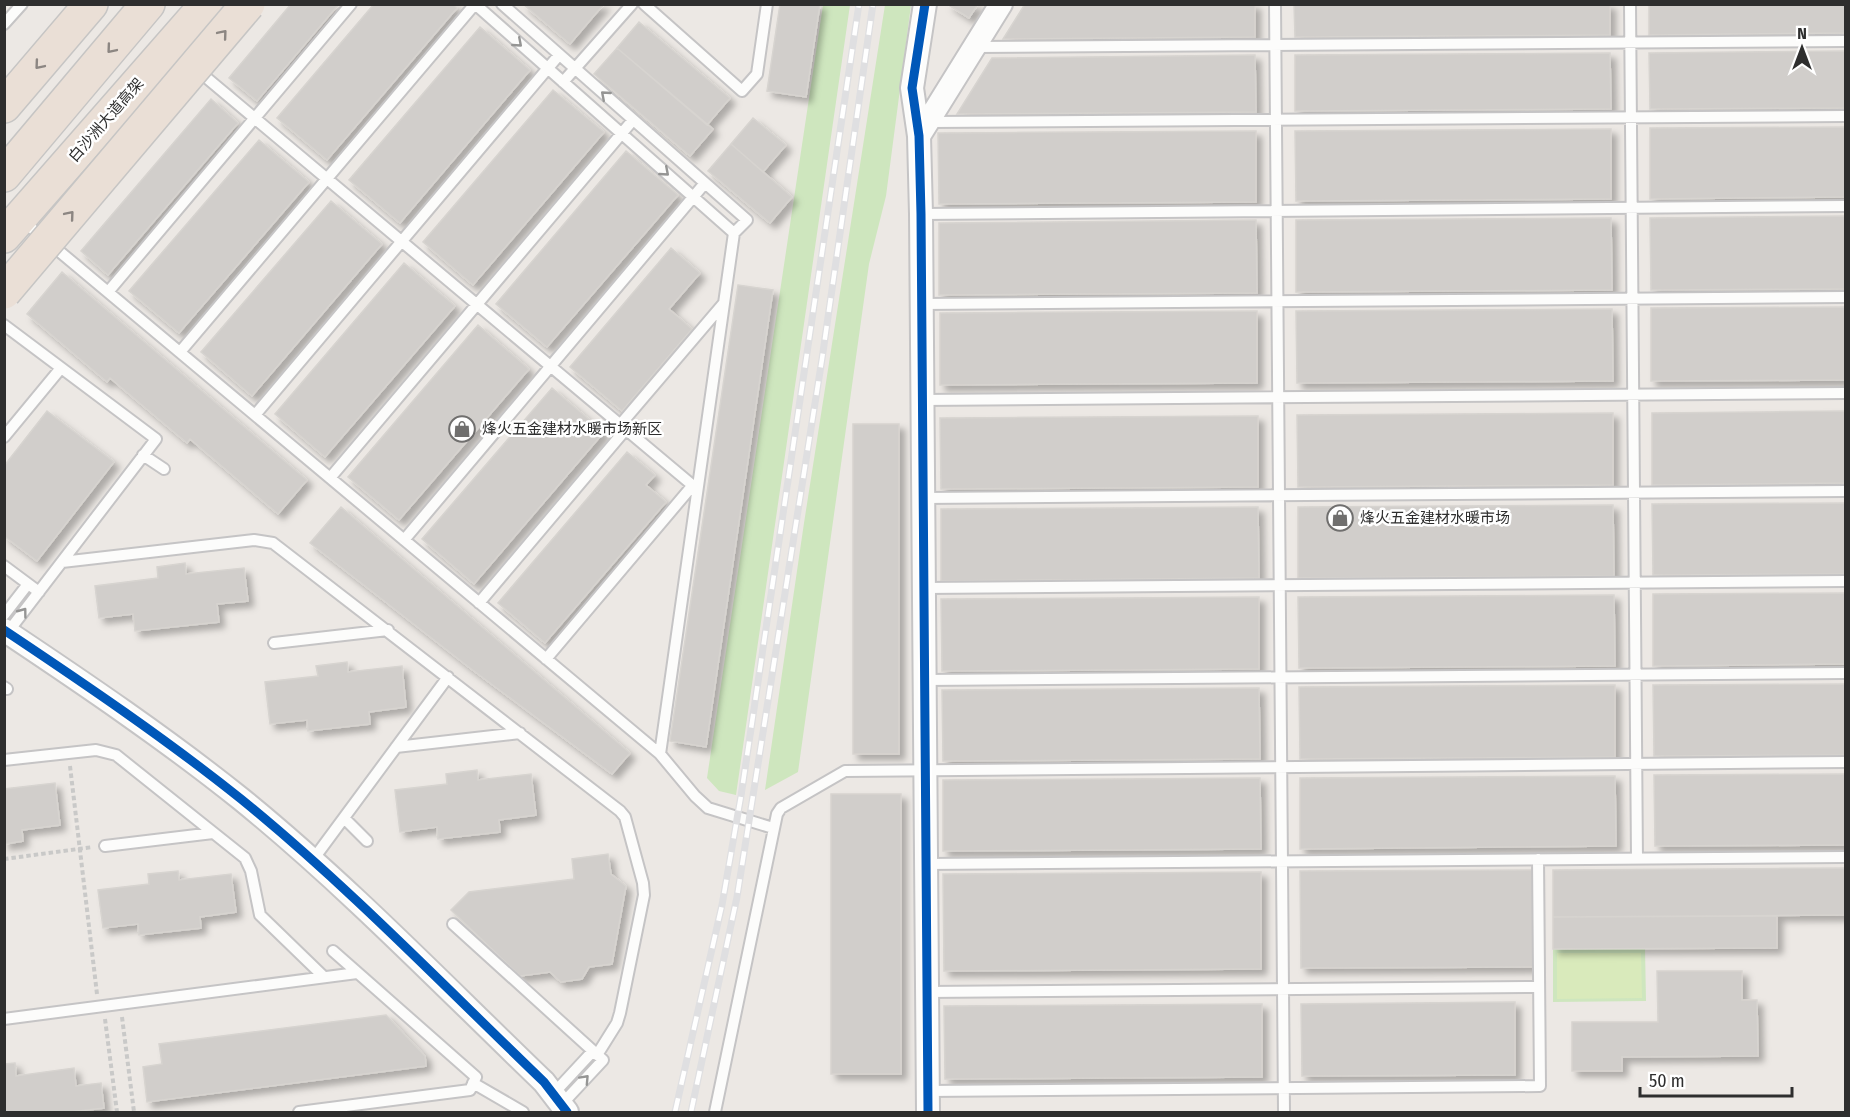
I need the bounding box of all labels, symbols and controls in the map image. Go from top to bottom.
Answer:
north arrow [1772,18,1832,78]
text: N [1797,24,1807,43]
one-way arrow [216,30,227,41]
one-way arrow [512,36,522,47]
one-way arrow [107,42,118,53]
one-way arrow [36,58,47,69]
street label: 白沙洲大道高架 [65,74,147,166]
one-way arrow [601,91,611,102]
one-way arrow [658,165,669,176]
one-way arrow [62,211,73,222]
shop icon: 烽火五金建材水暖市场新区 [447,414,477,444]
place label: 烽火五金建材水暖市场新区 [482,420,662,438]
shop icon: 烽火五金建材水暖市场 [1325,503,1355,533]
place label: 烽火五金建材水暖市场 [1360,509,1510,527]
one-way arrow [16,608,27,619]
scale bar [1640,1060,1792,1098]
text: 50 m [1649,1070,1685,1092]
one-way arrow [578,1075,589,1086]

